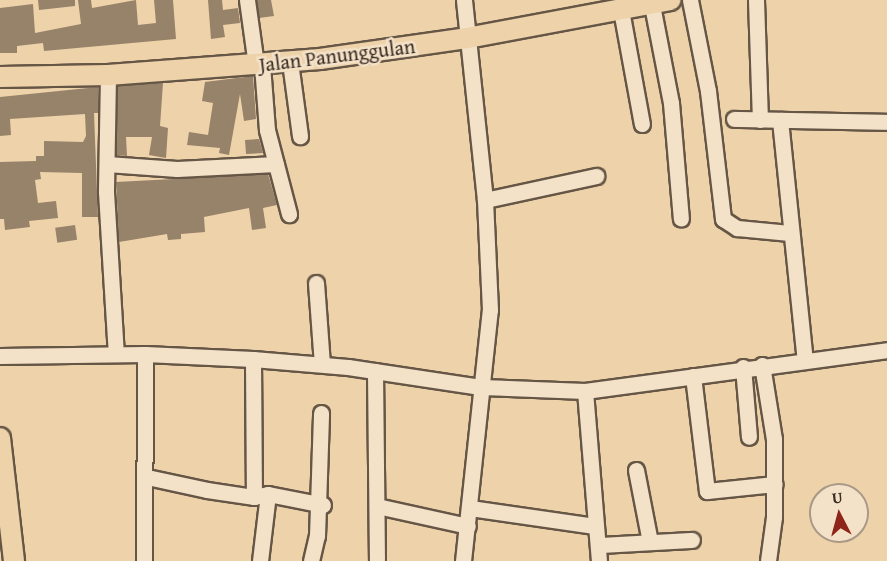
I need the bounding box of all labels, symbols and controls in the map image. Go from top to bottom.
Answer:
street label: Jalan Panunggulan [258,34,416,76]
north arrow [809,483,869,543]
text: U [831,485,844,510]

